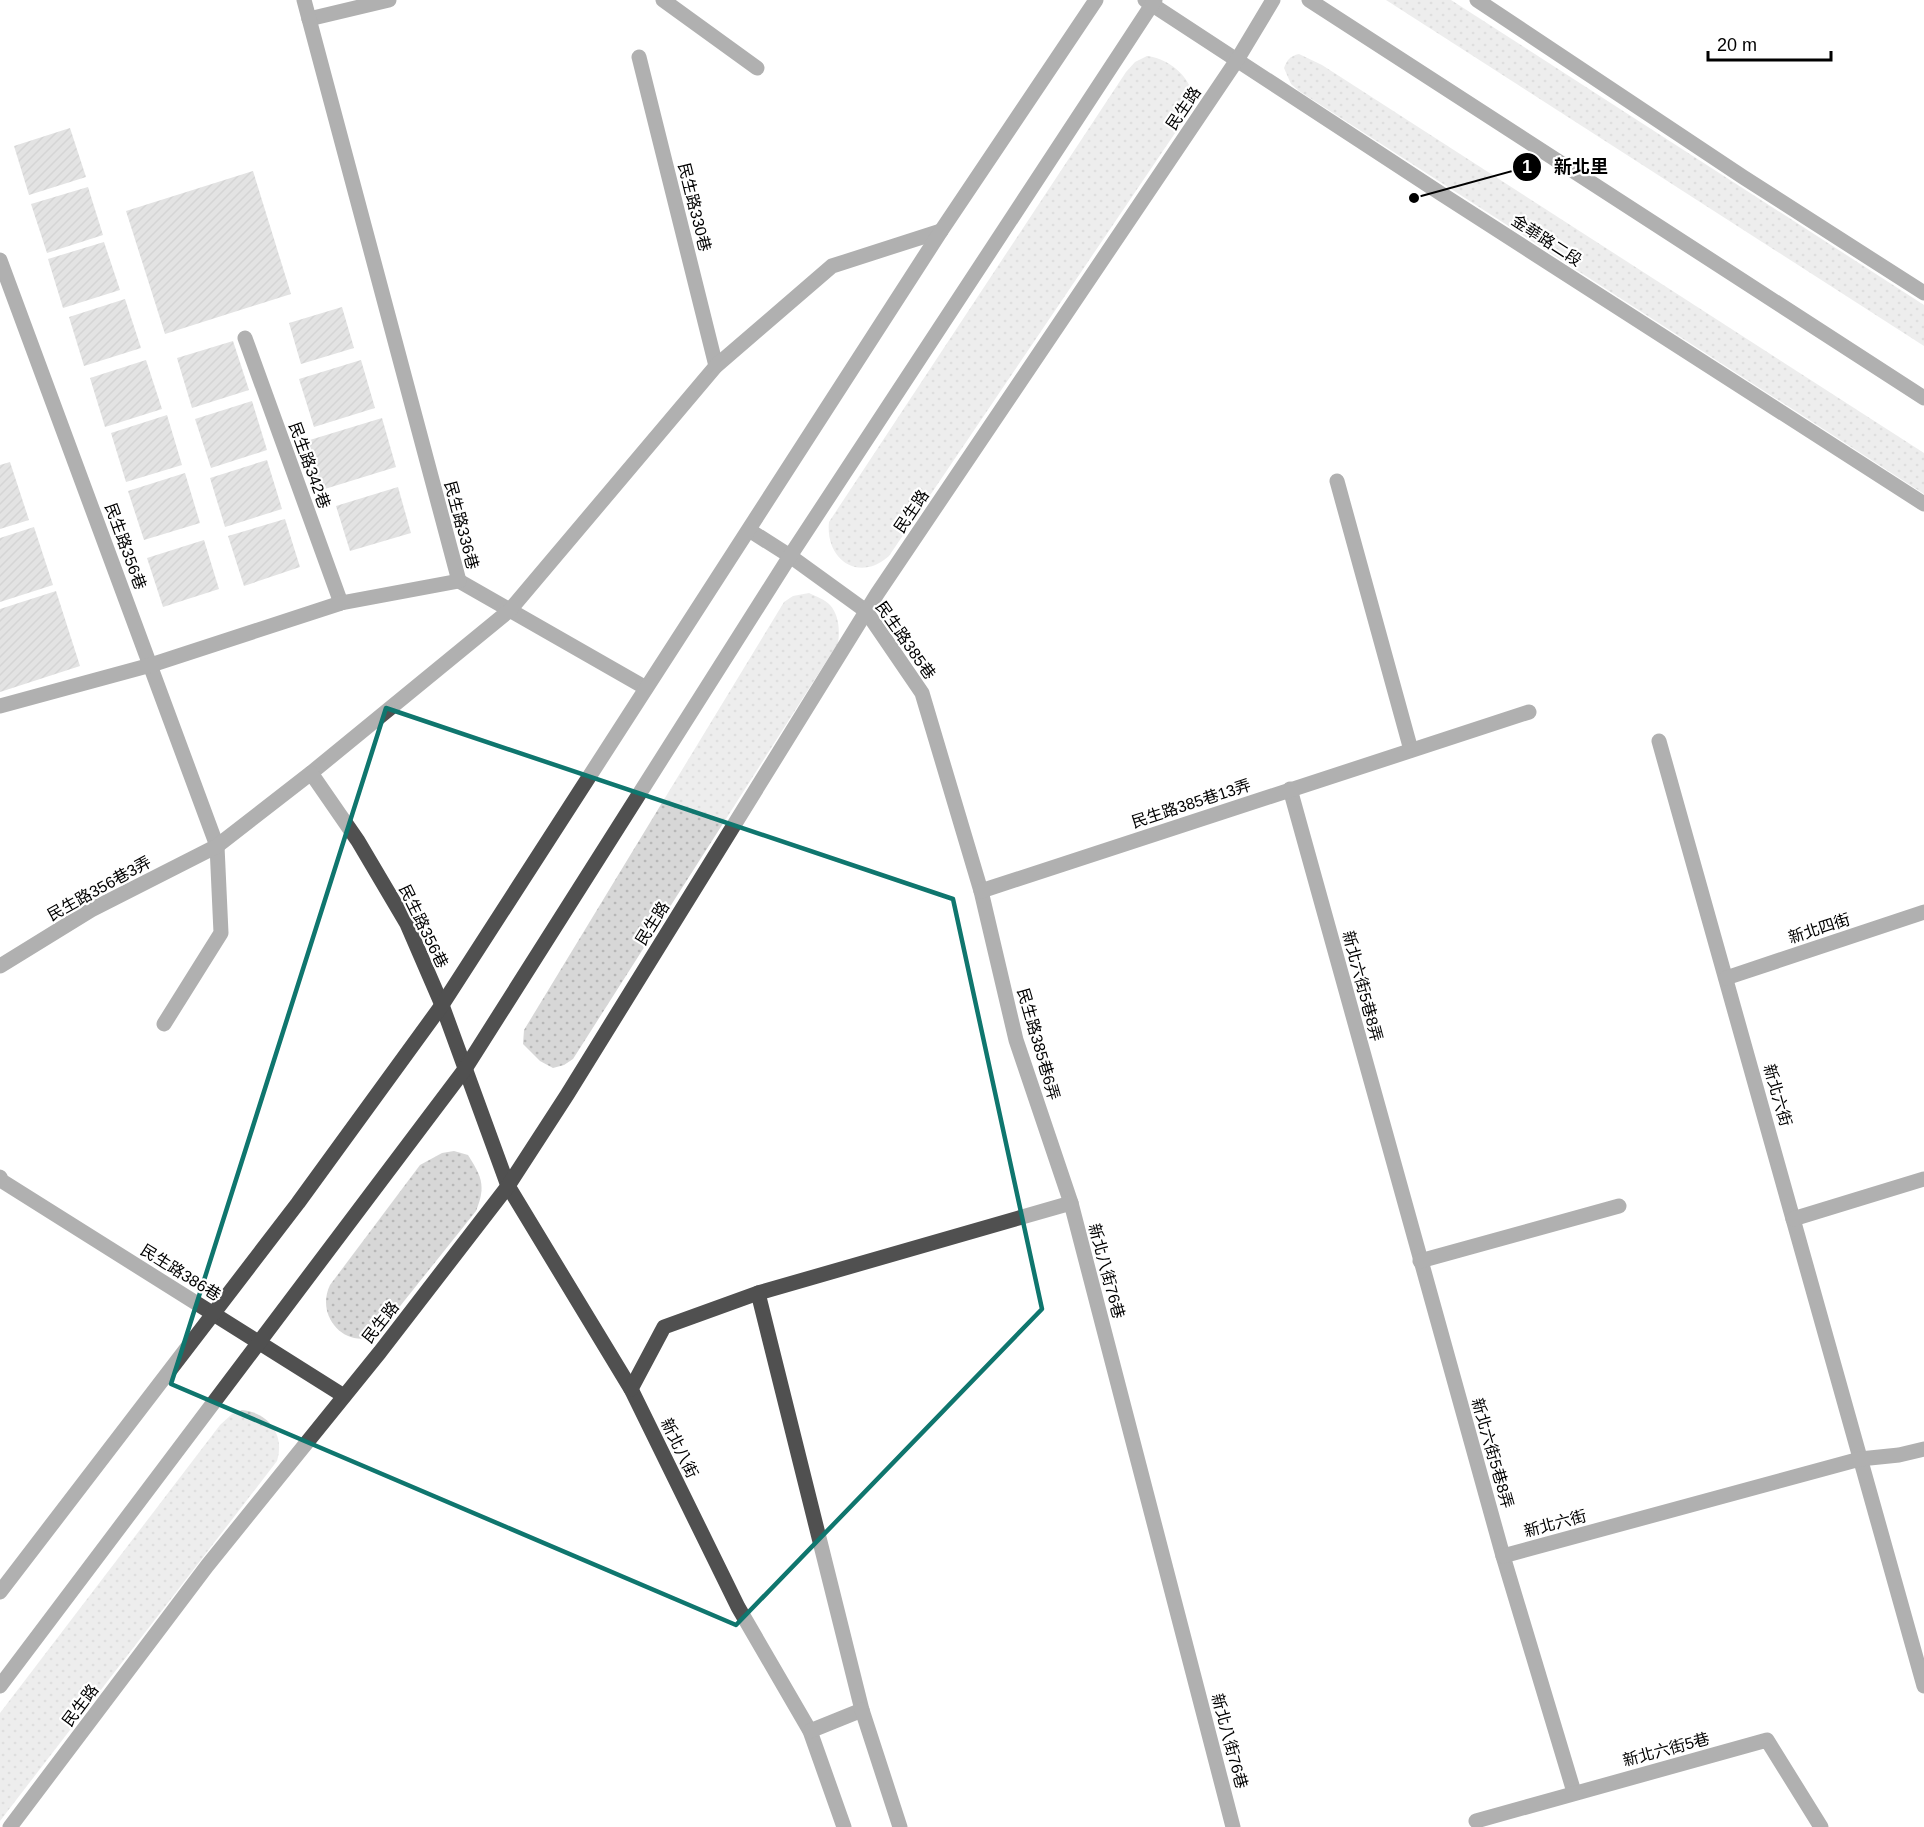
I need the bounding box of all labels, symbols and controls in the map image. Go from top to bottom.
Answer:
scale bar [1708,24,1831,62]
text: 20 m [1717,35,1757,55]
street label: 民生路 [1163,84,1204,133]
callout: 新北里 [1512,149,1620,185]
text: 1 [1522,157,1532,177]
text: 新北里 [1554,157,1608,177]
street label: 民生路330巷 [675,161,714,253]
street label: 金華路二段 [1509,212,1585,269]
street label: 民生路342巷 [286,420,333,511]
street label: 民生路336巷 [442,479,481,571]
street label: 民生路 [891,487,932,536]
street label: 民生路356巷 [102,501,149,592]
street label: 民生路385巷 [873,598,939,682]
street label: 民生路385巷13弄 [1129,776,1253,831]
street label: 民生路356巷3弄 [45,853,154,924]
street label: 民生路356巷 [396,882,451,971]
street label: 民生路 [632,898,672,948]
street label: 新北四街 [1786,911,1852,946]
street label: 新北六街5巷8弄 [1340,929,1385,1043]
street label: 民生路385巷6弄 [1014,986,1063,1102]
street label: 新北六街 [1761,1062,1795,1128]
street label: 新北八街76巷 [1086,1222,1127,1321]
street label: 民生路386巷 [138,1241,224,1304]
street label: 民生路 [359,1298,402,1346]
street label: 新北六街5巷8弄 [1469,1396,1516,1510]
street label: 新北八街 [658,1416,701,1481]
street label: 新北六街 [1522,1507,1588,1540]
street label: 民生路 [59,1681,102,1730]
street label: 新北八街76巷 [1209,1692,1250,1791]
street label: 新北六街5巷 [1621,1730,1711,1769]

